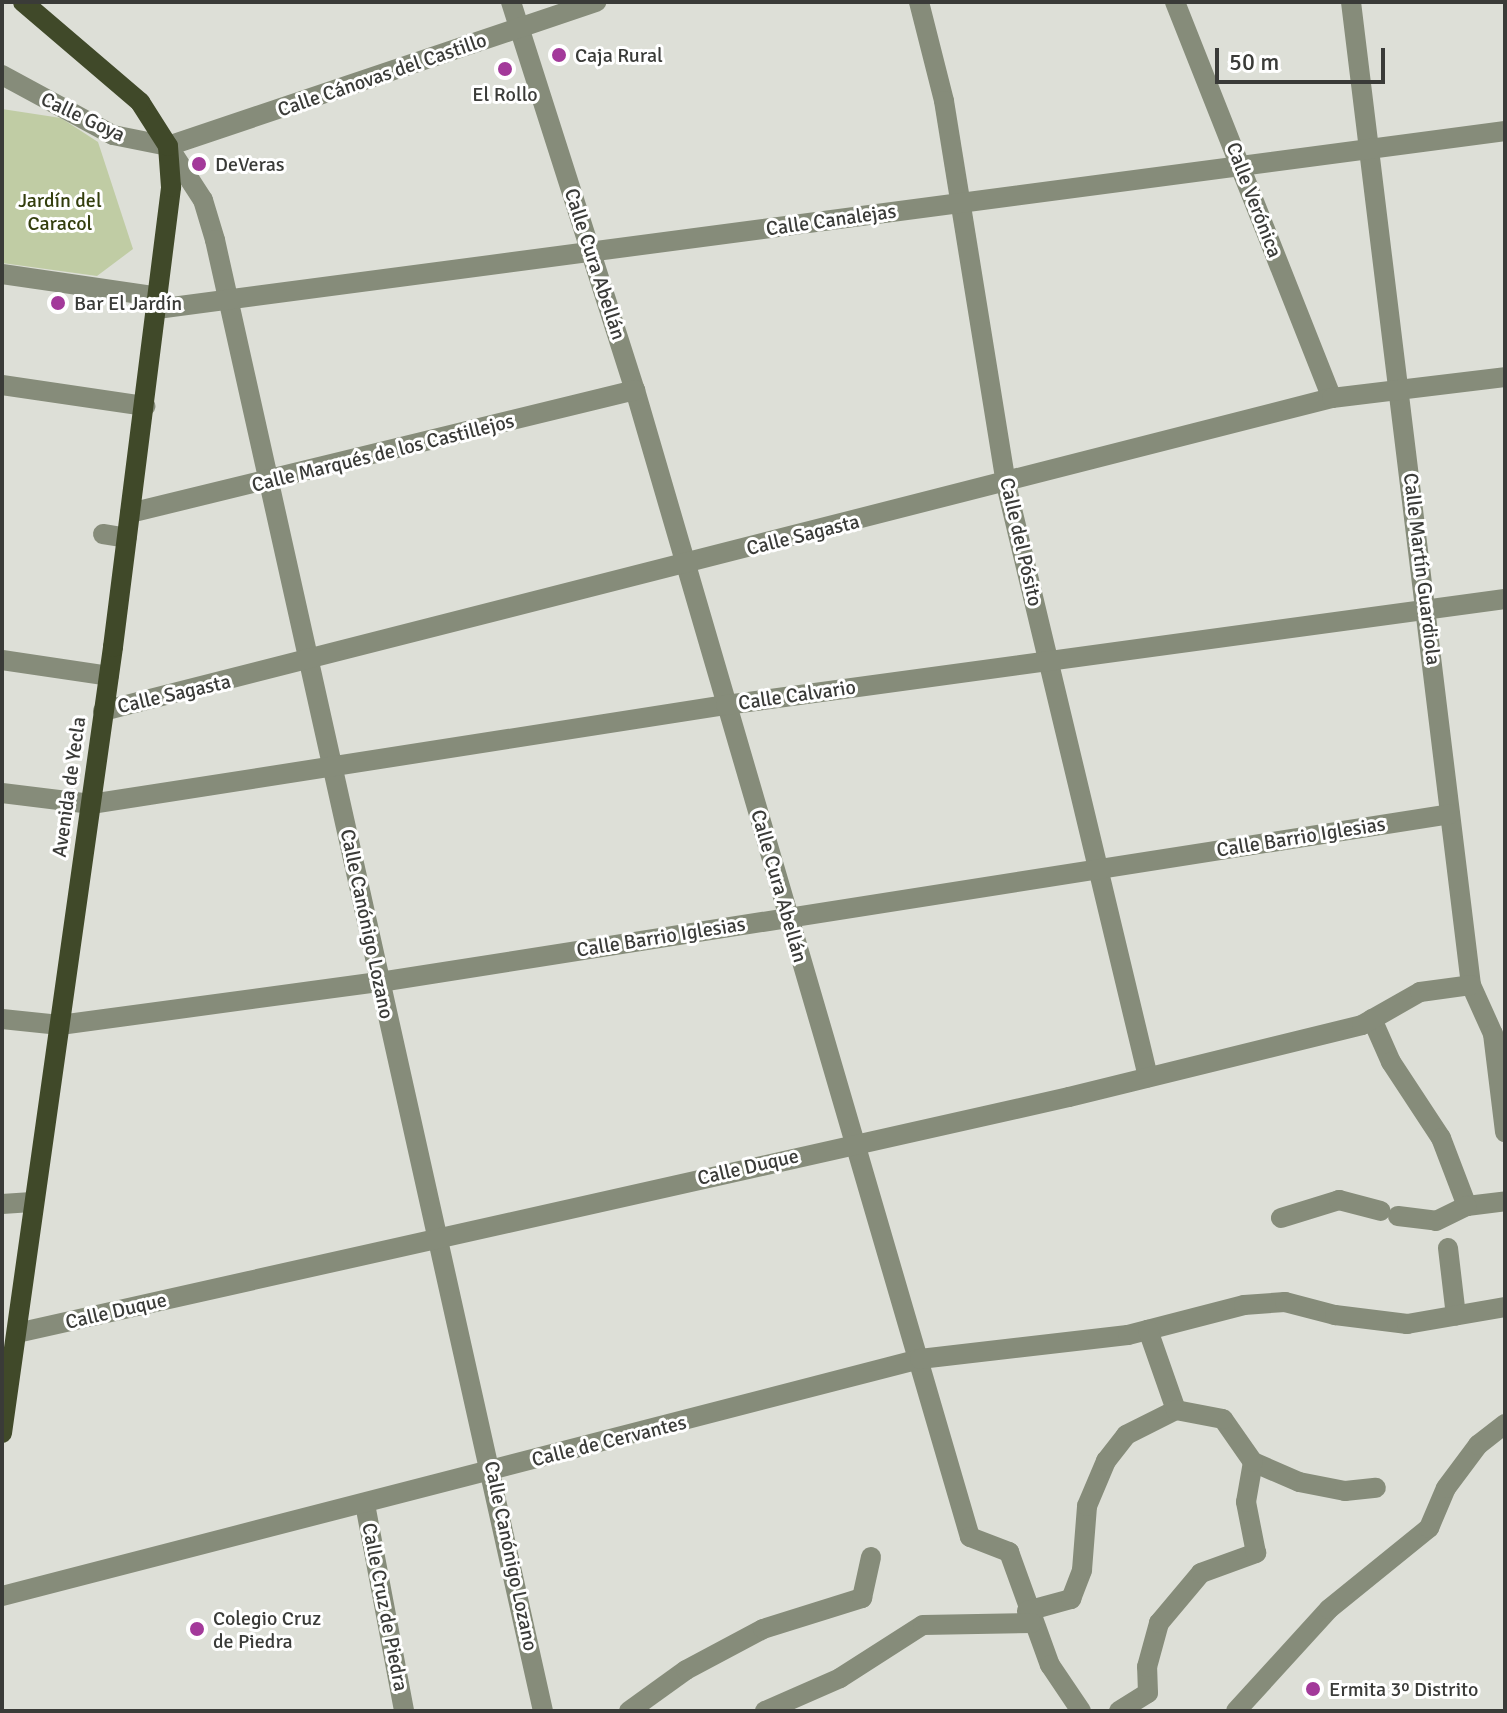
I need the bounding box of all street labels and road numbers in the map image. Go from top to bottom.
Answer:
street label: Calle Cánovas del Castillo [274,28,490,122]
street label: Calle Goya [37,87,129,147]
street label: Calle Verónica [1221,139,1287,261]
street label: Calle Cura Abellán [559,185,631,343]
street label: Calle Canalejas [764,199,898,241]
street label: Calle Marqués de los Castillejos [249,409,517,497]
street label: Calle Martín Guardiola [1398,472,1446,666]
street label: Calle del Pósito [995,475,1047,609]
street label: Calle Sagasta [744,509,862,561]
street label: Calle Sagasta [115,669,233,719]
street label: Calle Calvario [737,675,857,715]
street label: Avenida de Yecla [47,715,91,859]
street label: Calle Cura Abellán [746,807,812,965]
street label: Calle Barrio Iglesias [1215,812,1387,862]
street label: Calle Canónigo Lozano [335,827,399,1021]
street label: Calle Barrio Iglesias [575,912,747,962]
street label: Calle Duque [695,1144,801,1190]
street label: Calle Duque [63,1288,169,1334]
street label: Calle de Cervantes [529,1410,689,1472]
street label: Calle Canónigo Lozano [479,1459,543,1653]
street label: Calle Cruz de Piedra [357,1521,413,1693]

